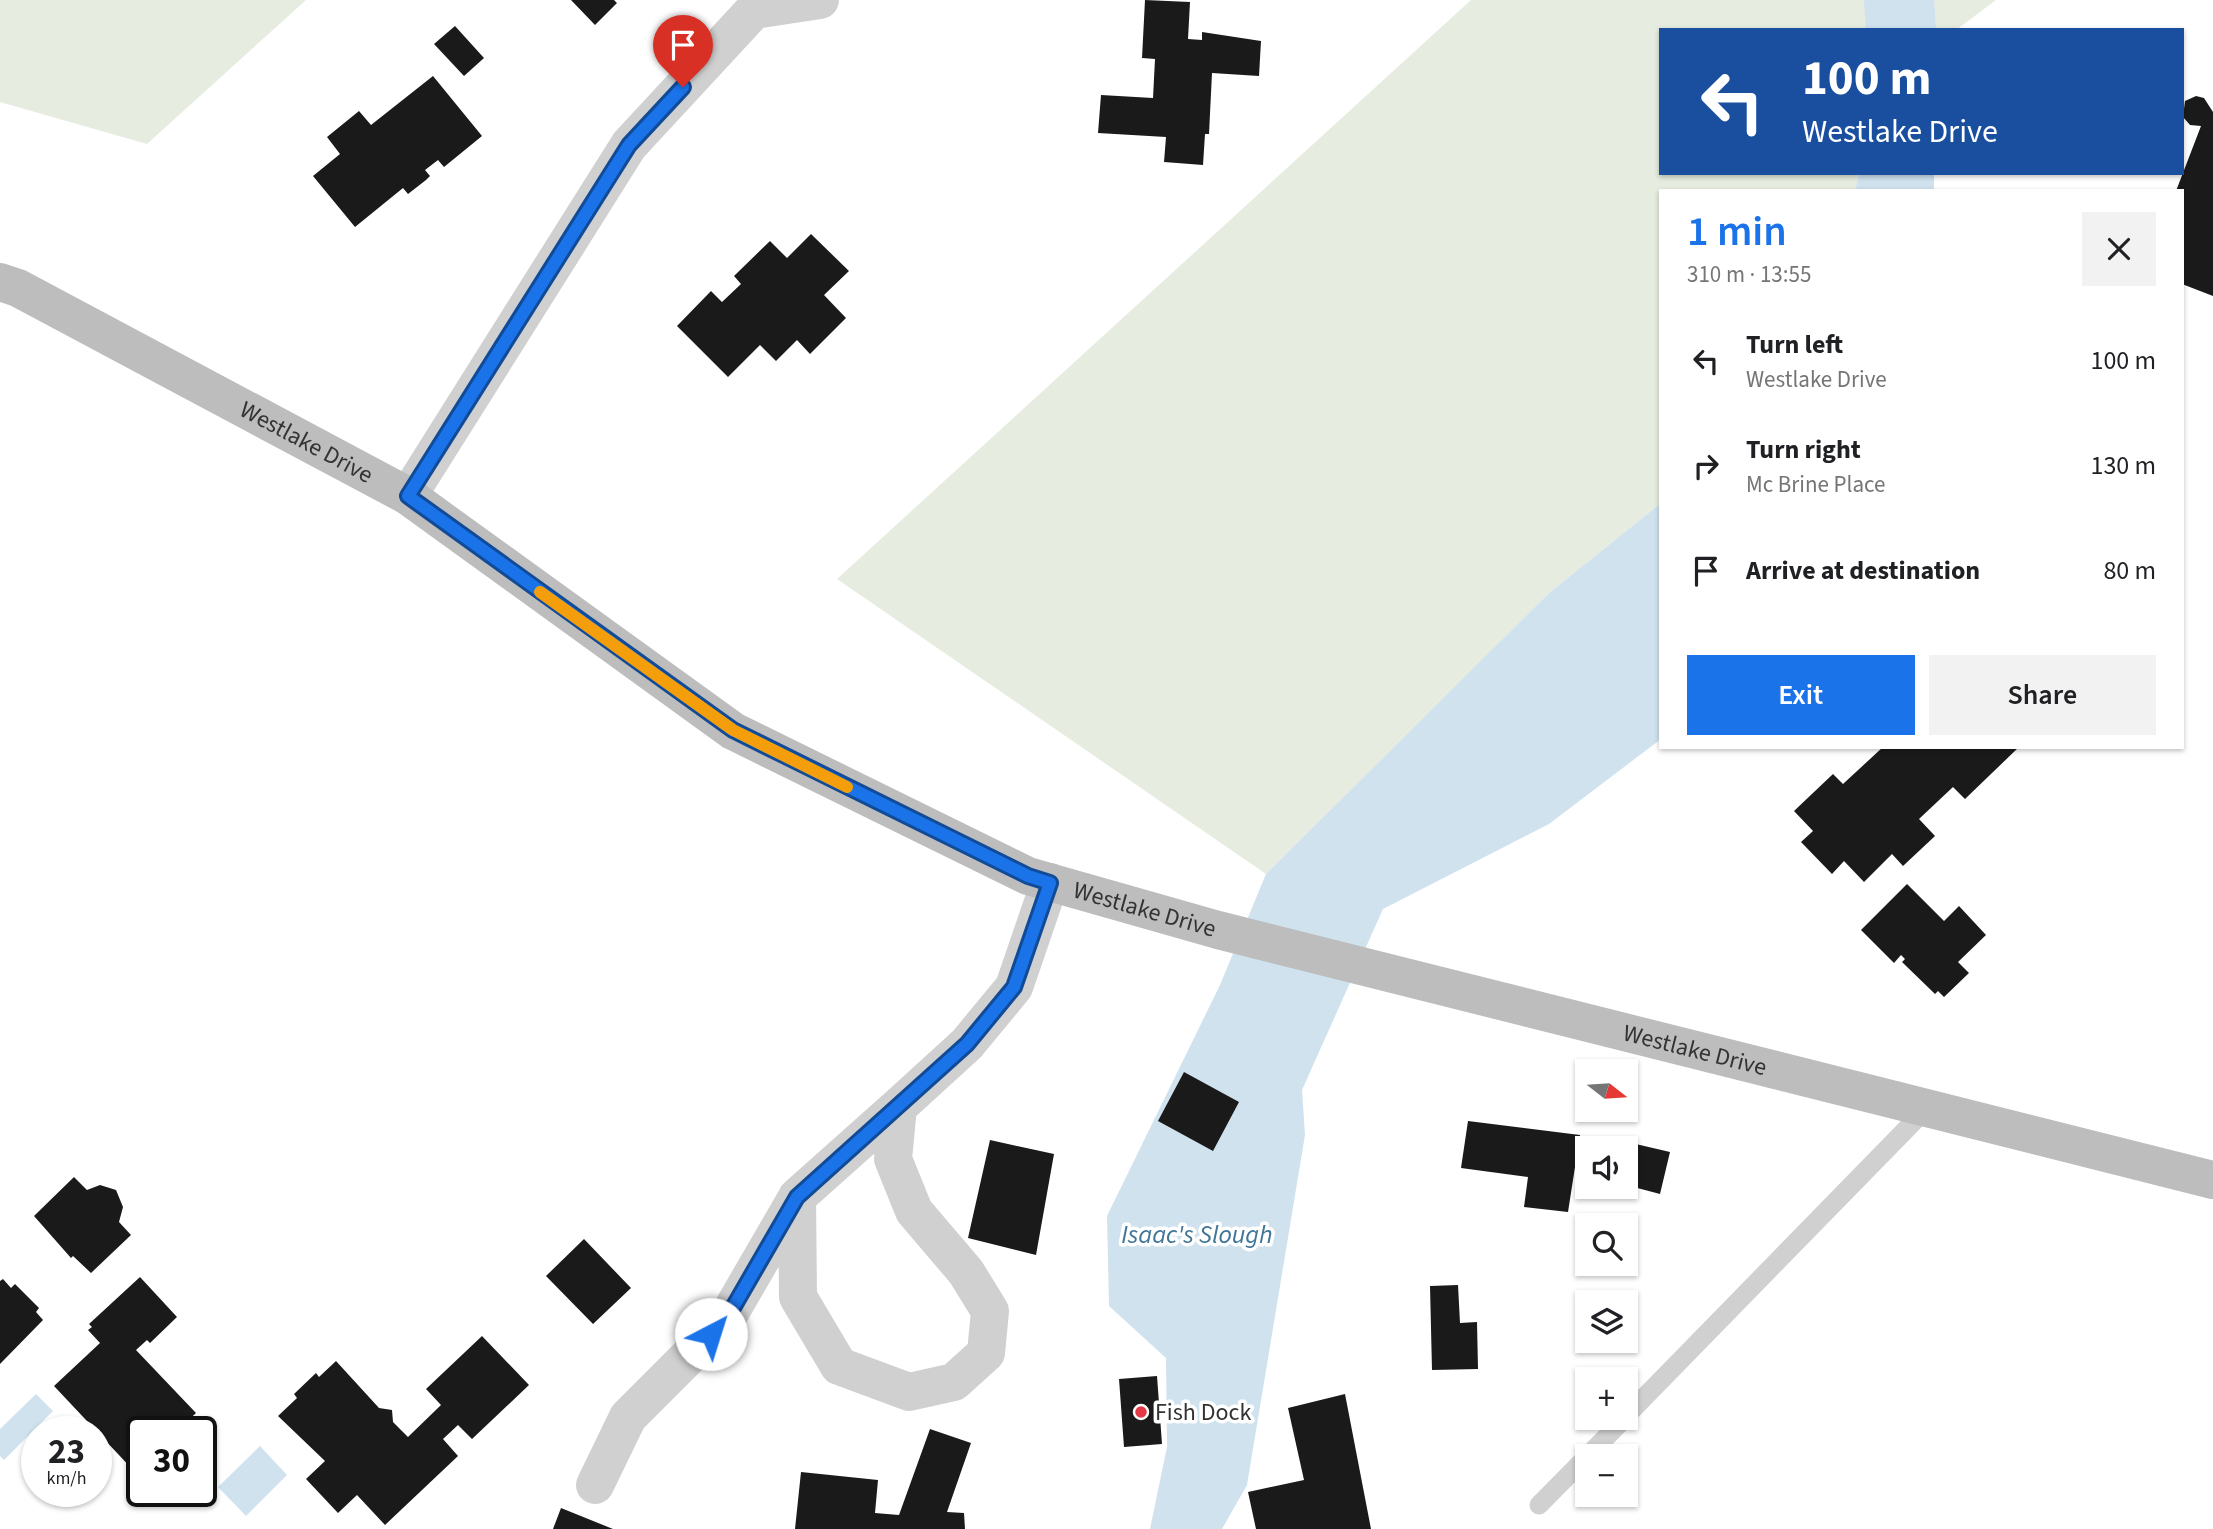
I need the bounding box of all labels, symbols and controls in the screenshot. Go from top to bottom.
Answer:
pin [653,15,713,87]
icon: arrive [664,26,702,64]
text: 100 m [1802,44,1931,114]
icon: left [1687,56,1778,147]
text: Westlake Drive [1802,109,1998,155]
text: 1 min [1687,202,1787,262]
button: close [2082,212,2156,286]
text: 310 m · 13:55 [1687,258,1811,291]
text: Turn left [1746,326,1843,363]
icon: left [1687,342,1725,380]
text: 100 m [2090,342,2156,379]
text: Westlake Drive [1746,363,1887,396]
street label: Westlake Drive [233,392,380,492]
text: Turn right [1746,431,1861,468]
icon: right [1687,447,1725,485]
text: 130 m [2090,447,2156,484]
text: Mc Brine Place [1746,468,1885,501]
icon: arrive [1687,552,1725,590]
text: Arrive at destination [1746,552,1980,589]
text: 80 m [2103,552,2156,589]
button: Exit [1687,655,1915,735]
button: Share [1929,655,2156,735]
street label: Westlake Drive [1069,872,1220,946]
street label: Westlake Drive [1619,1015,1770,1085]
north arrow [1575,1059,1638,1122]
map controls [1575,1059,1638,1507]
button: sound [1575,1136,1638,1199]
button: search [1575,1213,1638,1276]
water label: Isaac's Slough [1121,1216,1273,1253]
button: layers [1575,1290,1638,1353]
position arrow [674,1297,748,1371]
button: + [1575,1367,1638,1430]
place label: Fish Dock [1155,1395,1251,1430]
marker: Fish Dock [1133,1404,1149,1420]
speed limit sign: 30 [126,1416,217,1507]
text: 23 [48,1427,85,1477]
button: − [1575,1444,1638,1507]
text: km/h [47,1466,86,1491]

